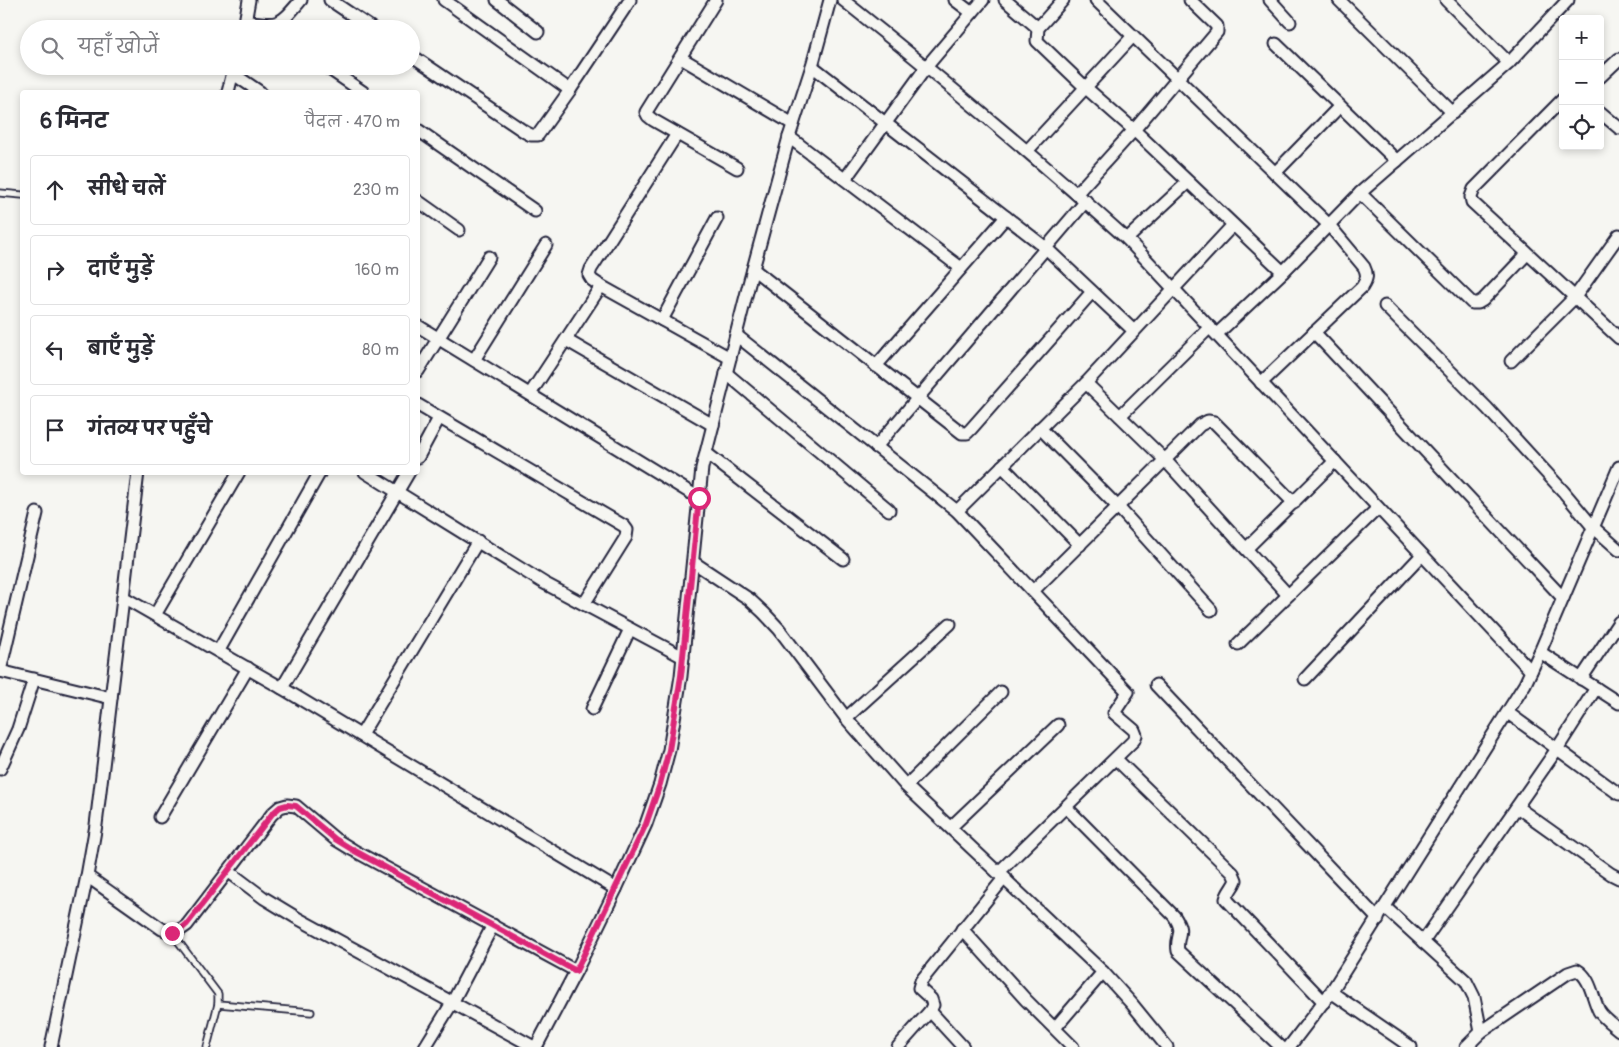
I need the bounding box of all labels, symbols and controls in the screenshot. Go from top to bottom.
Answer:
map controls [1559,15,1604,150]
button: + [1559,15,1604,60]
search box [20,20,420,75]
icon: search [38,34,66,62]
text: यहाँ खोजें [78,35,159,59]
button: − [1559,60,1604,105]
button: locate [1559,105,1604,150]
text: 6 मिनट [40,108,108,135]
text: पैदल · 470 m [305,112,400,132]
icon: ahead [41,176,69,204]
text: सीधे चलें [88,177,165,201]
text: 230 m [353,180,399,200]
icon: right [41,256,69,284]
text: दाएँ मुड़ें [88,257,153,281]
text: 160 m [355,260,399,280]
icon: left [41,336,69,364]
text: बाएँ मुड़ें [88,337,154,361]
text: 80 m [362,340,399,360]
icon: arrive [41,416,69,444]
text: गंतव्य पर पहुँचे [88,417,212,441]
route start [688,487,711,510]
route end [161,922,184,945]

